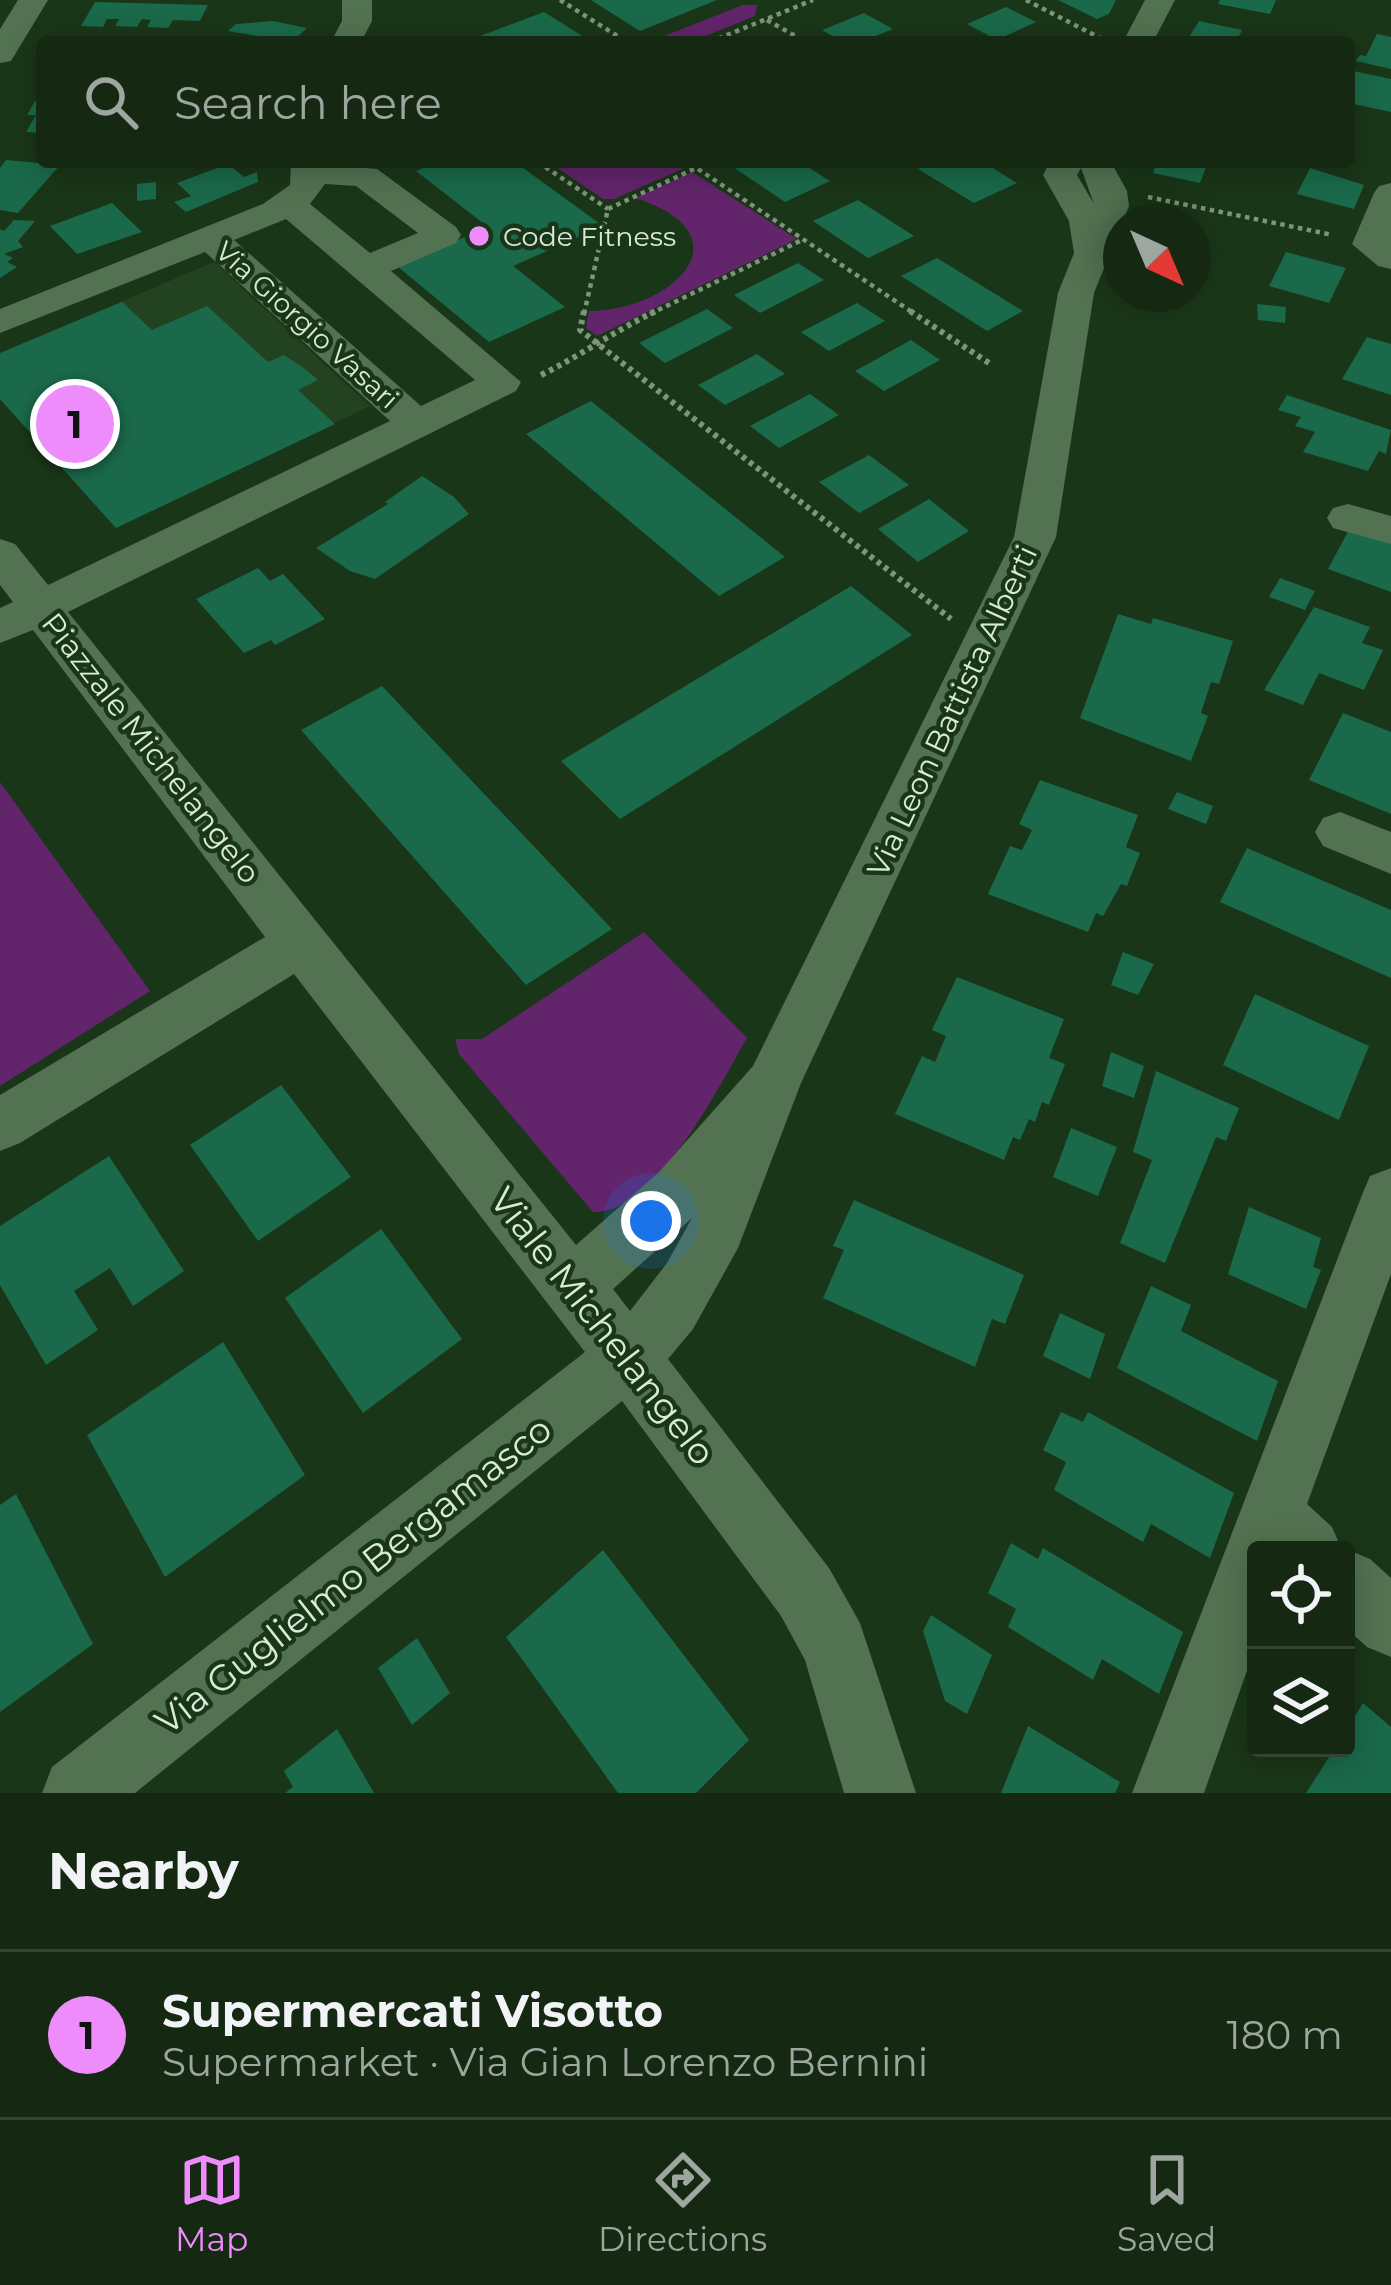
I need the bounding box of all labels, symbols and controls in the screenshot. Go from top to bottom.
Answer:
search box [36,36,1355,168]
icon: search [78,69,144,135]
text: Search here [174,75,442,130]
north arrow [1103,204,1211,312]
place label: Code Fitness [503,220,676,253]
marker: Code Fitness [466,223,492,249]
street label: Via Giorgio Vasari [209,234,405,416]
pin: 1 [36,379,114,469]
street label: Via Leon Battista Alberti [859,539,1045,883]
street label: Piazzale Michelangelo [34,605,268,891]
street label: Viale Michelangelo [481,1178,725,1474]
your location [621,1191,681,1251]
street label: Via Guglielmo Bergamasco [146,1407,560,1743]
map controls [1247,1541,1355,1757]
button: locate [1247,1541,1355,1649]
button: layers [1247,1649,1355,1757]
text: Nearby [48,1840,239,1902]
text: Supermercati Visotto [162,1983,663,2038]
text: 1 [79,2011,95,2059]
text: 180 m [1227,2011,1343,2059]
text: Supermarket · Via Gian Lorenzo Bernini [162,2038,928,2086]
tab: Map [175,2147,248,2259]
tab: Directions [598,2147,767,2259]
tab: Saved [1117,2147,1216,2259]

